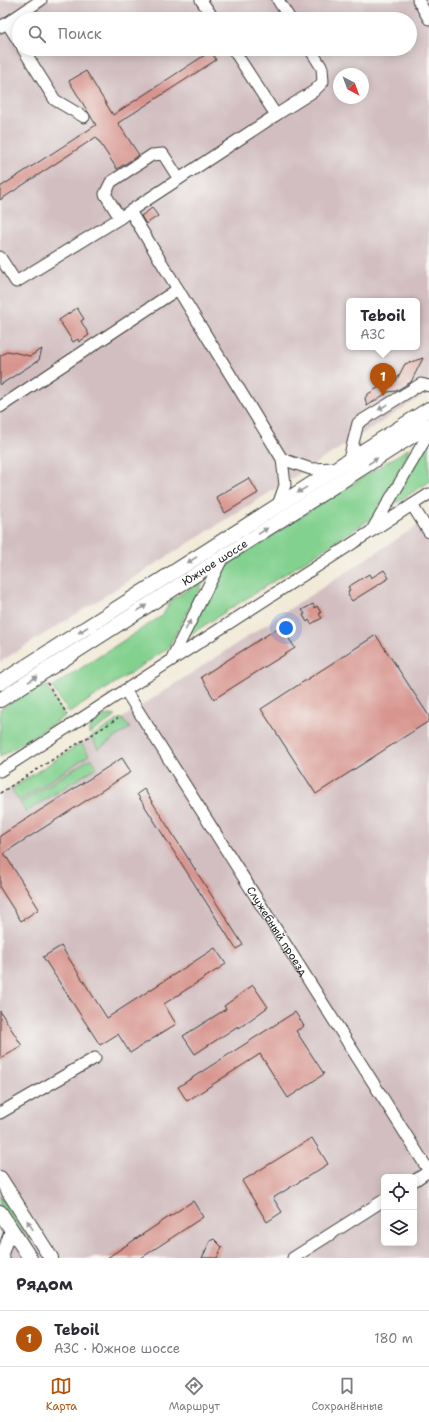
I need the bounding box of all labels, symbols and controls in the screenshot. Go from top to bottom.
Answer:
search box [12,12,417,56]
icon: search [26,23,48,45]
text: Поиск [58,24,102,44]
north arrow [333,68,369,104]
popup [346,298,420,350]
text: Teboil [360,306,406,326]
text: АЗС [360,326,385,343]
pin: 1 [370,363,396,396]
one-way arrow [378,403,388,411]
one-way arrow [368,457,378,465]
one-way arrow [297,486,307,494]
one-way arrow [257,527,269,534]
street label: Южное шоссе [179,536,251,589]
one-way arrow [187,556,197,564]
one-way arrow [136,605,148,612]
your location [276,618,296,638]
one-way arrow [185,620,191,631]
one-way arrow [78,626,88,634]
one-way arrow [27,675,39,682]
street label: Служебный проезд [243,884,311,979]
map controls [381,1174,417,1246]
button: locate [381,1174,417,1210]
button: layers [381,1210,417,1246]
one-way arrow [27,1219,34,1231]
text: Рядом [16,1273,73,1295]
text: Teboil [54,1320,100,1340]
text: 1 [26,1330,32,1347]
text: 180 m [374,1330,413,1347]
text: АЗС · Южное шоссе [54,1340,180,1357]
tab: Карта [46,1375,77,1414]
tab: Маршрут [169,1375,220,1414]
tab: Сохранённые [311,1375,383,1414]

